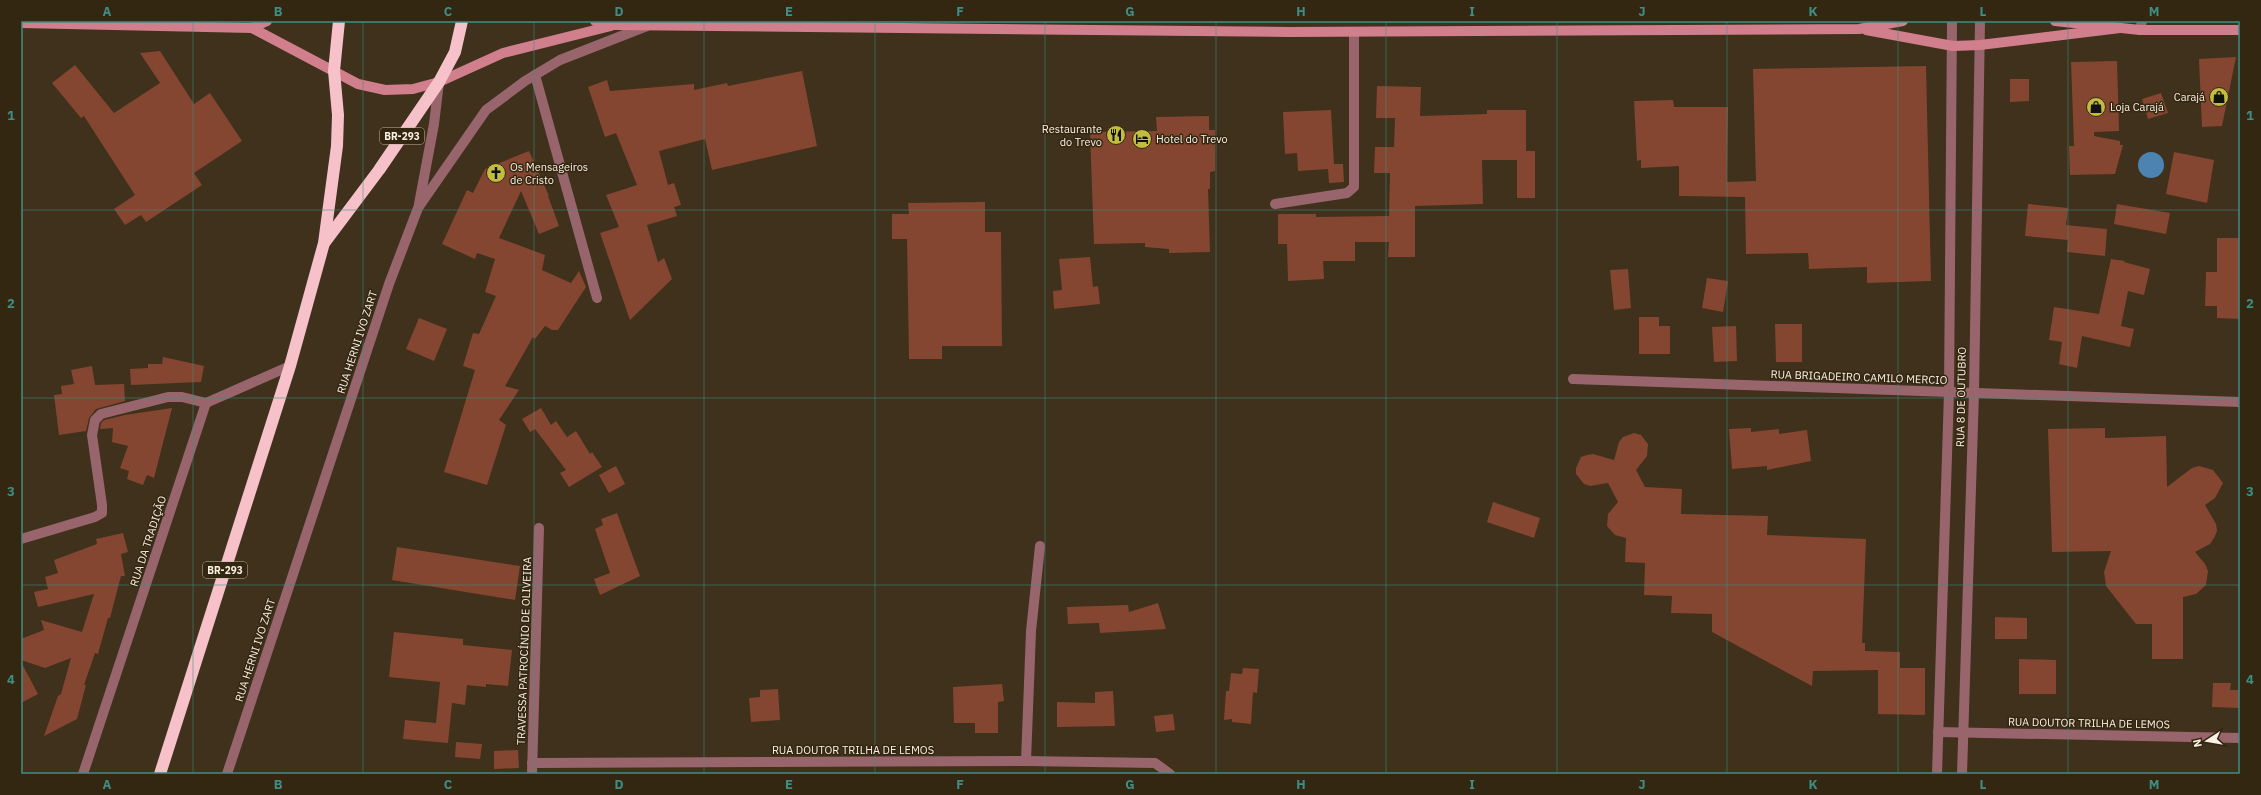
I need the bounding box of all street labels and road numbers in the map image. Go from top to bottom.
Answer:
road number: BR-293 [380,128,424,144]
street label: RUA HERNI IVO ZART [334,288,381,395]
street label: RUA 8 DE OUTUBRO [1953,347,1969,447]
street label: RUA BRIGADEIRO CAMILO MERCIO [1770,367,1948,387]
street label: RUA DA TRADIÇÃO [127,494,169,588]
street label: TRAVESSA PATROCÍNIO DE OLIVEIRA [514,557,534,745]
road number: BR-293 [203,562,247,578]
street label: RUA HERNI IVO ZART [232,596,279,703]
street label: RUA DOUTOR TRILHA DE LEMOS [2008,715,2170,731]
street label: RUA DOUTOR TRILHA DE LEMOS [772,743,934,757]

